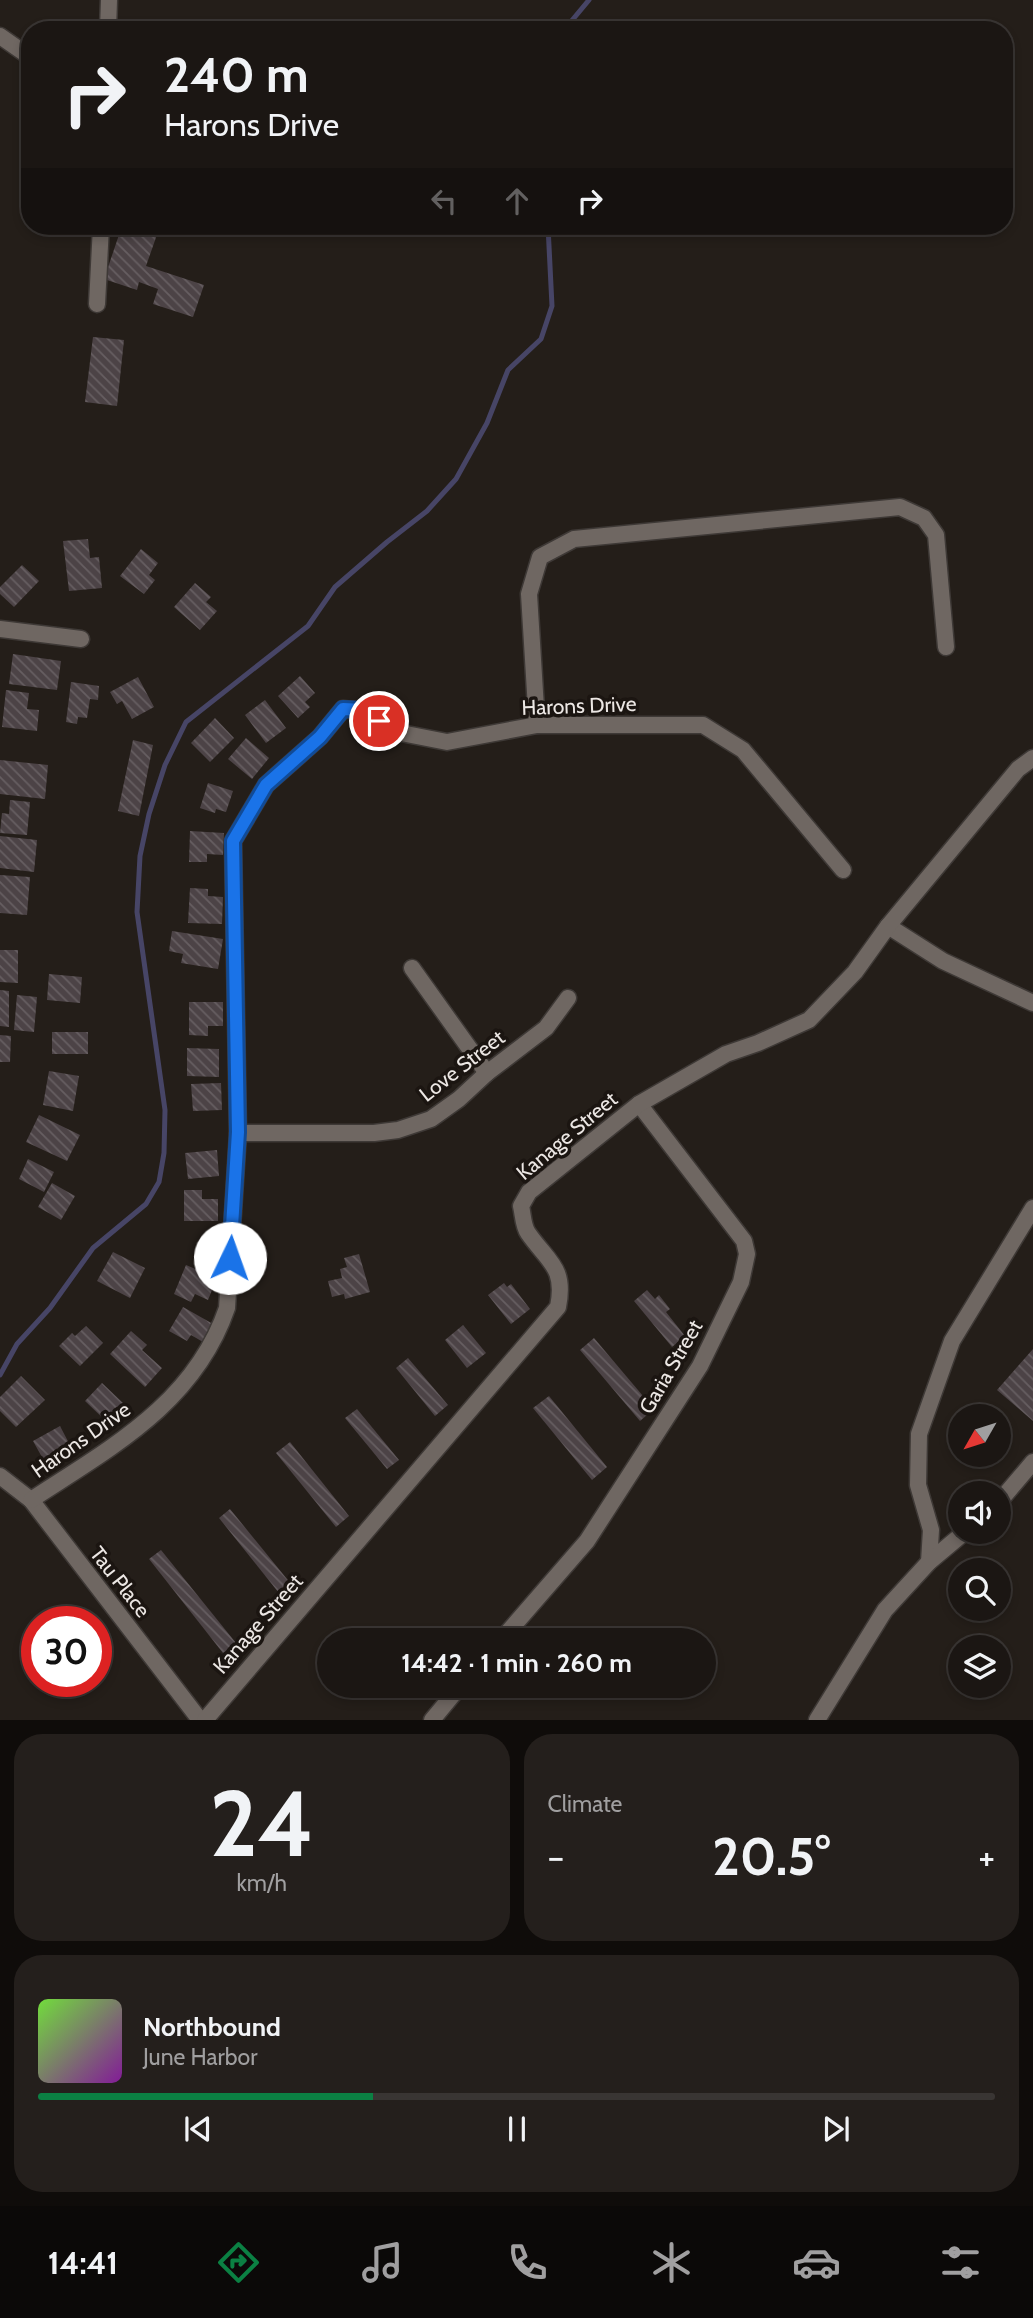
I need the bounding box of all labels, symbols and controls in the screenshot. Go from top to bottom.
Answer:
text: 240 m [164,45,309,104]
icon: right [49,49,140,140]
text: Harons Drive [164,105,339,144]
icon: left [425,182,463,220]
icon: ahead [498,182,536,220]
icon: right [571,182,609,220]
pin [349,691,409,751]
street label: Harons Drive [521,691,637,720]
icon: arrive [360,702,398,740]
street label: Love Street [414,1025,509,1107]
street label: Kanage Street [511,1086,622,1185]
position arrow [193,1221,267,1295]
street label: Garia Street [634,1315,707,1418]
street label: Harons Drive [26,1396,135,1483]
north arrow [948,1404,1012,1466]
map controls [948,1404,1011,1698]
button: sound [948,1481,1011,1544]
street label: Tau Place [85,1541,156,1622]
button: search [948,1558,1011,1621]
street label: Kanage Street [208,1569,308,1679]
speed limit sign: 30 [21,1606,112,1697]
button: layers [948,1635,1011,1698]
text: 14:42 · 1 min · 260 m [401,1647,632,1679]
text: 24 [209,1768,314,1879]
text: Climate [548,1790,622,1818]
text: 20.5° [712,1825,830,1888]
text: − [548,1833,564,1880]
text: + [978,1833,995,1880]
text: km/h [237,1869,287,1897]
text: Northbound [143,2011,281,2043]
text: June Harbor [143,2043,257,2071]
icon: previous [179,2110,217,2148]
icon: pause [498,2110,536,2148]
icon: next [817,2110,855,2148]
icon: directions [214,2238,263,2287]
icon: music [358,2238,407,2287]
icon: phone [503,2238,552,2287]
icon: climate [647,2238,696,2287]
icon: car [792,2238,841,2287]
icon: filters [936,2238,985,2287]
text: 14:41 [48,2243,118,2282]

